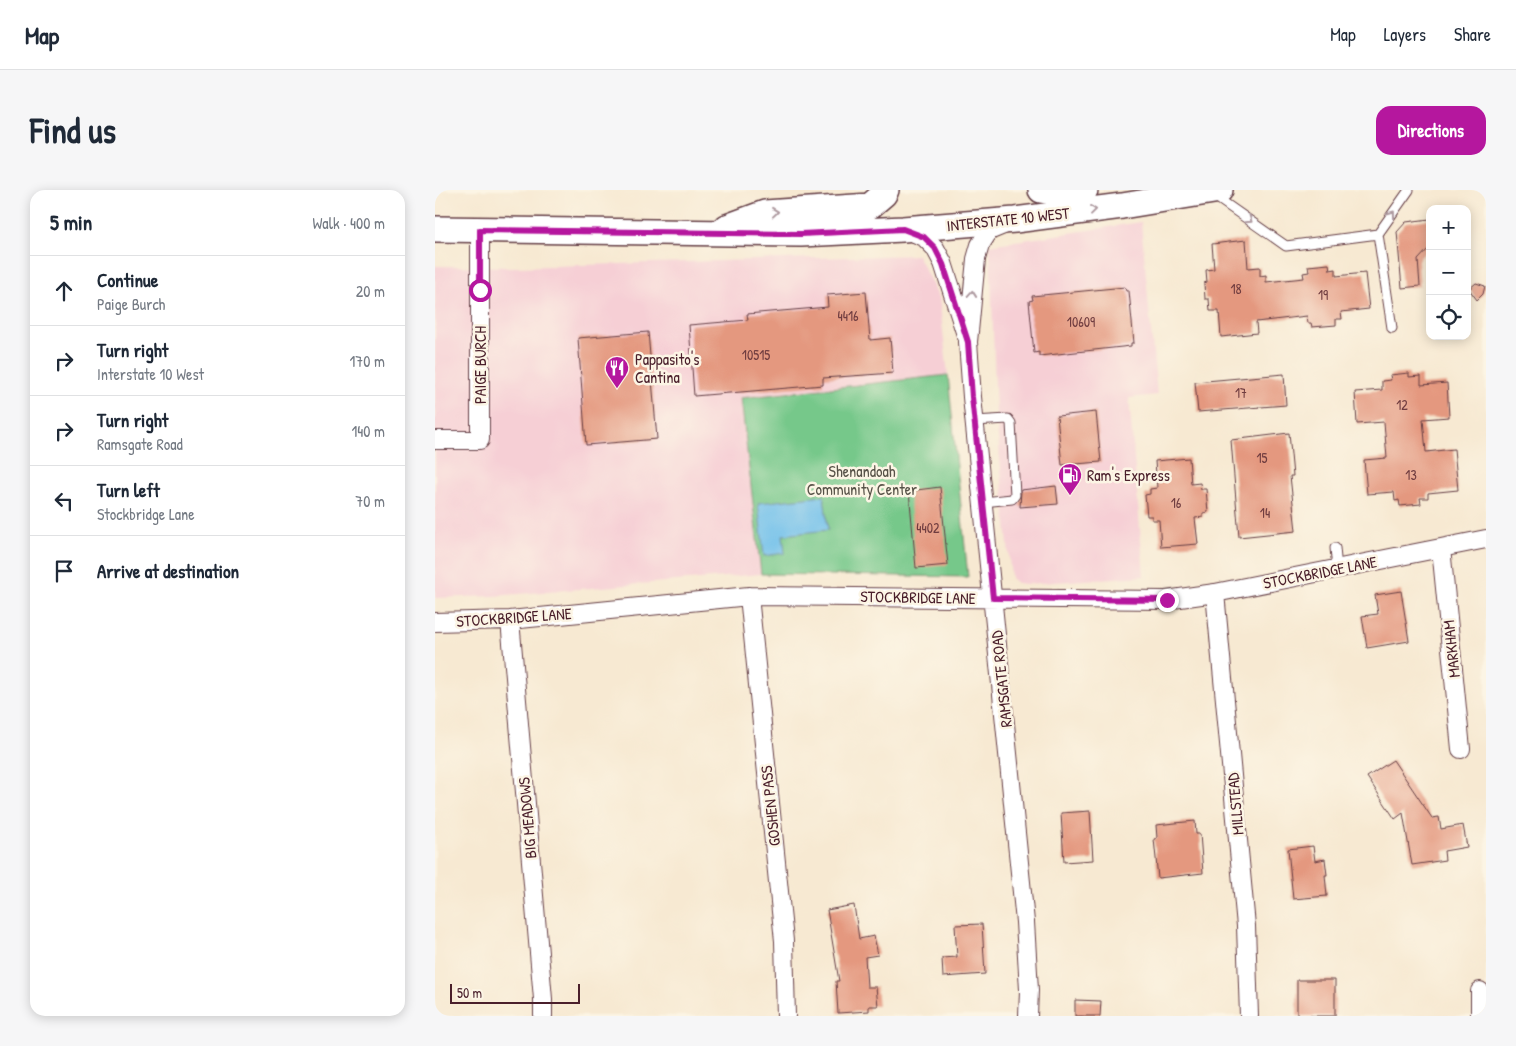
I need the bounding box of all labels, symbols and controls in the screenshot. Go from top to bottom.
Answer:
text: Map [25,19,59,51]
text: Map [1330,22,1356,47]
text: Layers [1384,22,1426,47]
text: Share [1454,22,1491,47]
button: Directions [1376,106,1486,155]
text: Find us [30,107,116,154]
street label: INTERSTATE 10 WEST [945,202,1071,236]
one-way arrow [1089,205,1097,216]
map controls [1426,205,1471,340]
button: + [1426,205,1471,250]
one-way arrow [772,207,780,218]
text: 5 min [50,208,92,237]
one-way arrow [1386,210,1395,220]
text: Walk · 400 m [313,212,385,234]
one-way arrow [1243,214,1252,223]
button: − [1426,250,1471,295]
text: Continue [97,267,158,293]
icon: ahead [50,277,78,305]
route start [469,279,492,302]
house number: 18 [1230,279,1242,298]
text: 20 m [356,280,385,302]
house number: 19 [1318,285,1328,304]
one-way arrow [967,290,978,298]
text: Paige Burch [97,293,165,315]
button: locate [1426,295,1471,340]
house number: 4416 [837,306,859,325]
house number: 10609 [1067,312,1095,331]
street label: PAIGE BURCH [469,326,491,404]
text: Turn right [97,337,168,363]
house number: 10515 [742,345,770,364]
icon: right [50,347,78,375]
place label: Pappasito's Cantina [635,348,699,388]
text: 170 m [350,350,385,372]
restaurant icon: Pappasito's Cantina [604,355,630,389]
text: Interstate 10 West [97,363,204,385]
house number: 17 [1235,383,1247,402]
house number: 12 [1396,395,1408,414]
text: Turn right [97,407,168,433]
icon: right [50,417,78,445]
text: 140 m [351,420,385,442]
text: Ramsgate Road [97,433,183,455]
house number: 15 [1256,448,1268,467]
park label: Shenandoah Community Center [807,460,917,500]
fuel station icon: Ram's Express [1057,462,1083,496]
place label: Ram's Express [1087,464,1170,486]
house number: 13 [1405,465,1417,484]
text: Turn left [97,477,160,503]
icon: left [50,487,78,515]
text: 70 m [355,490,385,512]
house number: 16 [1171,493,1182,512]
text: Stockbridge Lane [97,503,195,525]
house number: 14 [1260,503,1270,522]
house number: 4402 [916,518,940,537]
street label: STOCKBRIDGE LANE [1261,550,1379,594]
icon: arrive [50,557,78,585]
text: Arrive at destination [97,558,239,584]
street label: STOCKBRIDGE LANE [860,585,976,609]
route end [1156,589,1179,612]
street label: STOCKBRIDGE LANE [456,602,572,632]
street label: MARKHAM [1437,619,1465,679]
street label: RAMSGATE ROAD [985,629,1017,729]
street label: GOSHEN PASS [755,764,785,847]
street label: MILLSTEAD [1221,772,1249,836]
street label: BIG MEADOWS [512,776,542,859]
scale bar [450,981,580,1004]
text: 50 m [457,983,482,1002]

